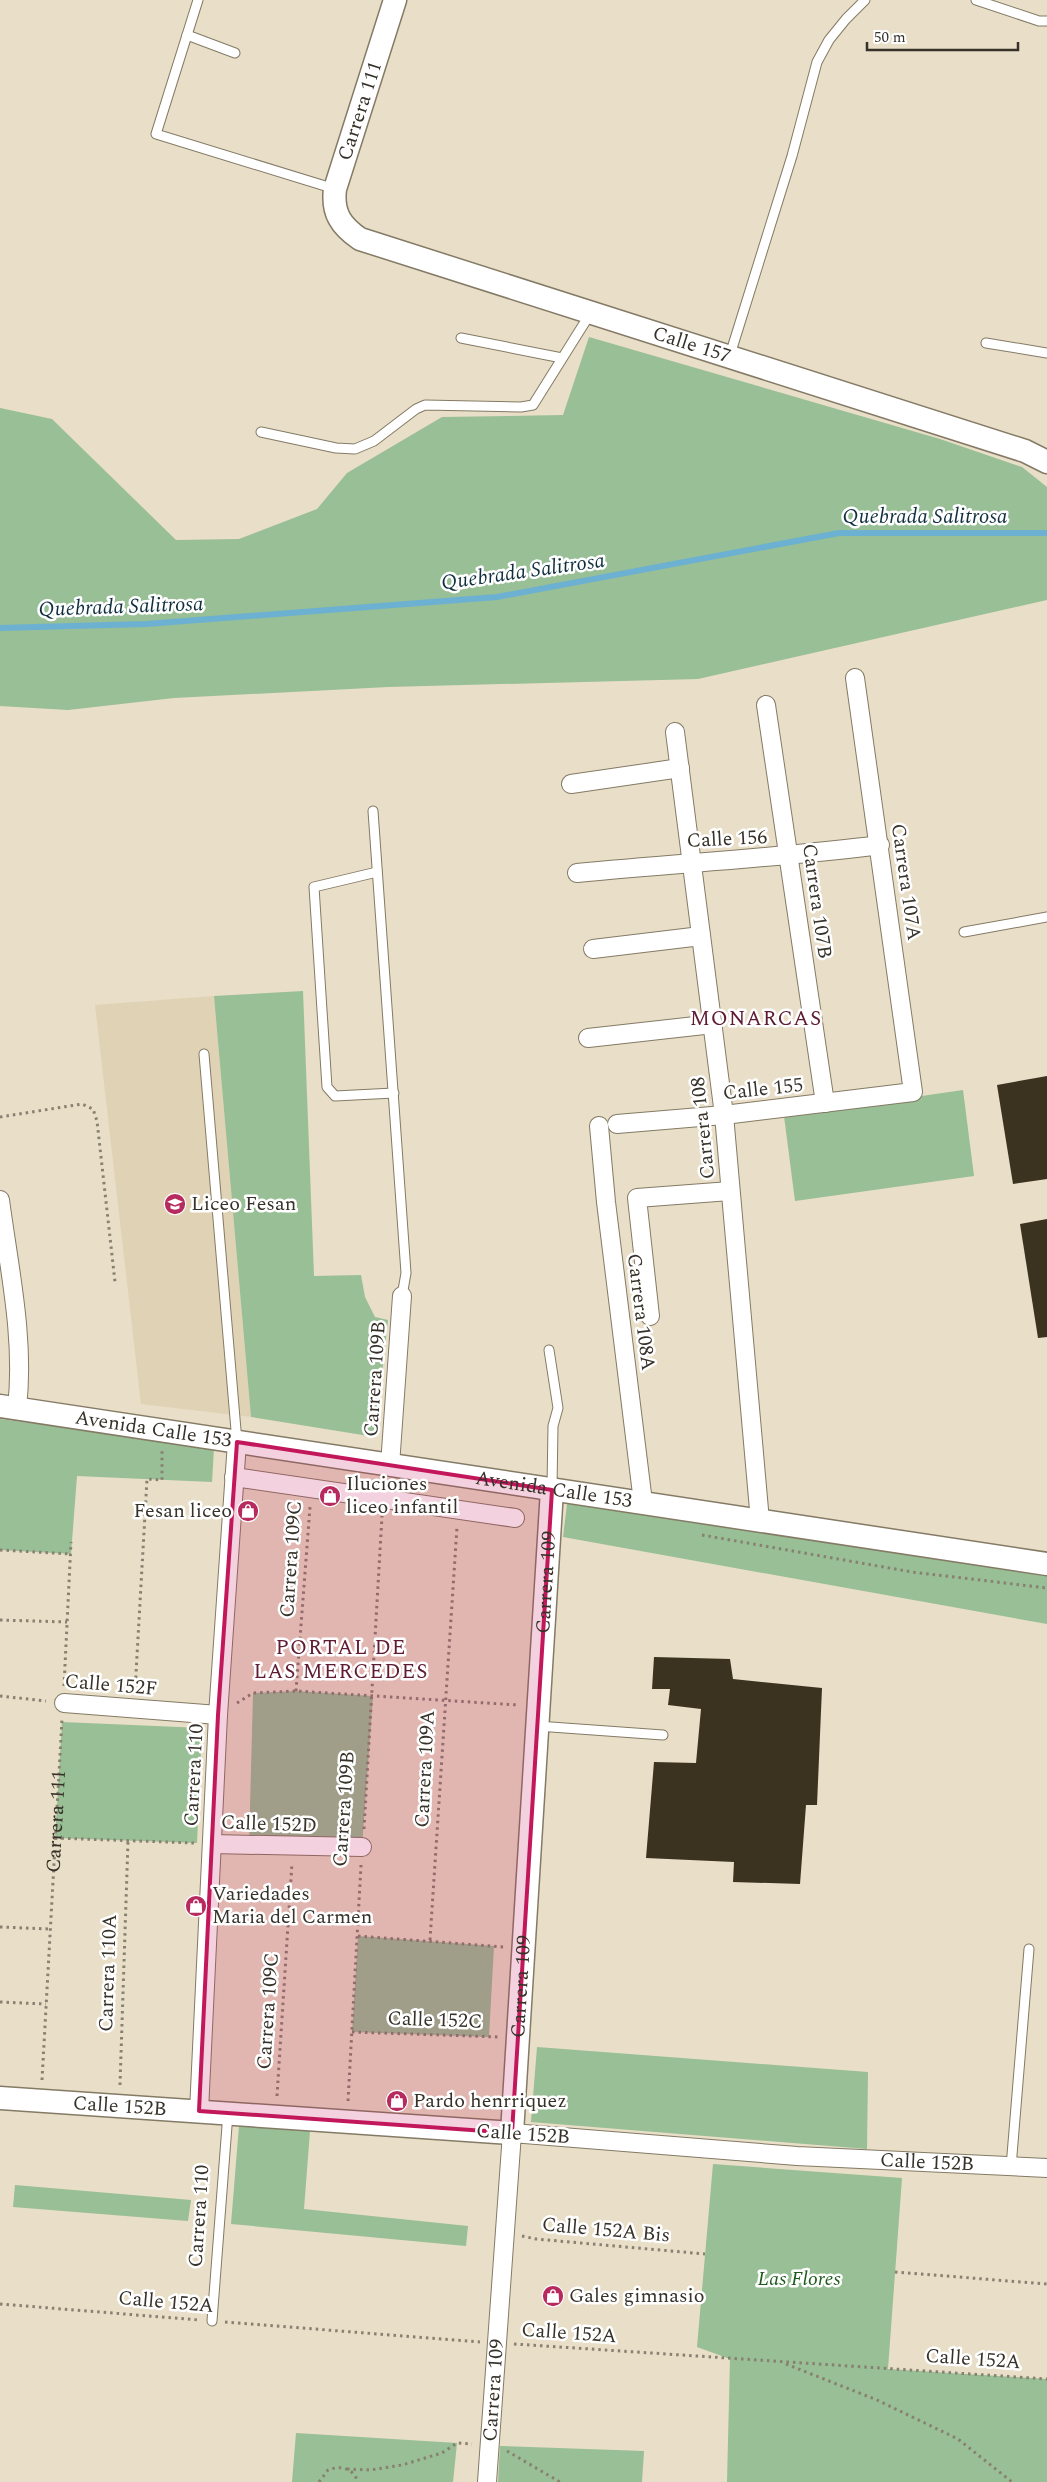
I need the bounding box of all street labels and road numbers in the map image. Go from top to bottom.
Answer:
street label: Carrera 111 [330,57,390,165]
street label: Calle 157 [649,318,735,371]
street label: Calle 156 [686,822,768,856]
street label: Carrera 107A [883,822,929,942]
street label: Carrera 107B [794,842,840,960]
street label: Calle 155 [721,1070,805,1108]
street label: Carrera 108 [683,1075,723,1181]
street label: Carrera 108A [619,1252,663,1372]
street label: Carrera 109B [356,1320,394,1438]
street label: Avenida Calle 153 [73,1403,234,1456]
street label: Avenida Calle 153 [473,1463,634,1516]
street label: Carrera 109C [272,1499,310,1619]
street label: Carrera 109 [528,1530,564,1635]
street label: Calle 152F [63,1666,159,1704]
street label: Carrera 109A [407,1709,443,1829]
street label: Carrera 110 [176,1723,212,1827]
street label: Carrera 109B [325,1750,363,1868]
street label: Carrera 111 [39,1769,74,1874]
street label: Calle 152D [220,1807,318,1841]
street label: Carrera 110A [91,1914,125,2032]
street label: Carrera 109 [503,1934,539,2039]
street label: Carrera 109C [249,1951,287,2071]
street label: Calle 152C [387,2003,483,2037]
street label: Calle 152B [72,2088,168,2124]
street label: Calle 152B [475,2116,571,2152]
street label: Calle 152B [879,2145,975,2179]
street label: Carrera 110 [180,2164,218,2268]
street label: Calle 152A Bis [541,2209,671,2251]
street label: Calle 152A [117,2283,215,2321]
street label: Calle 152A [520,2315,618,2351]
street label: Carrera 109 [475,2338,512,2443]
street label: Calle 152A [924,2341,1022,2377]

